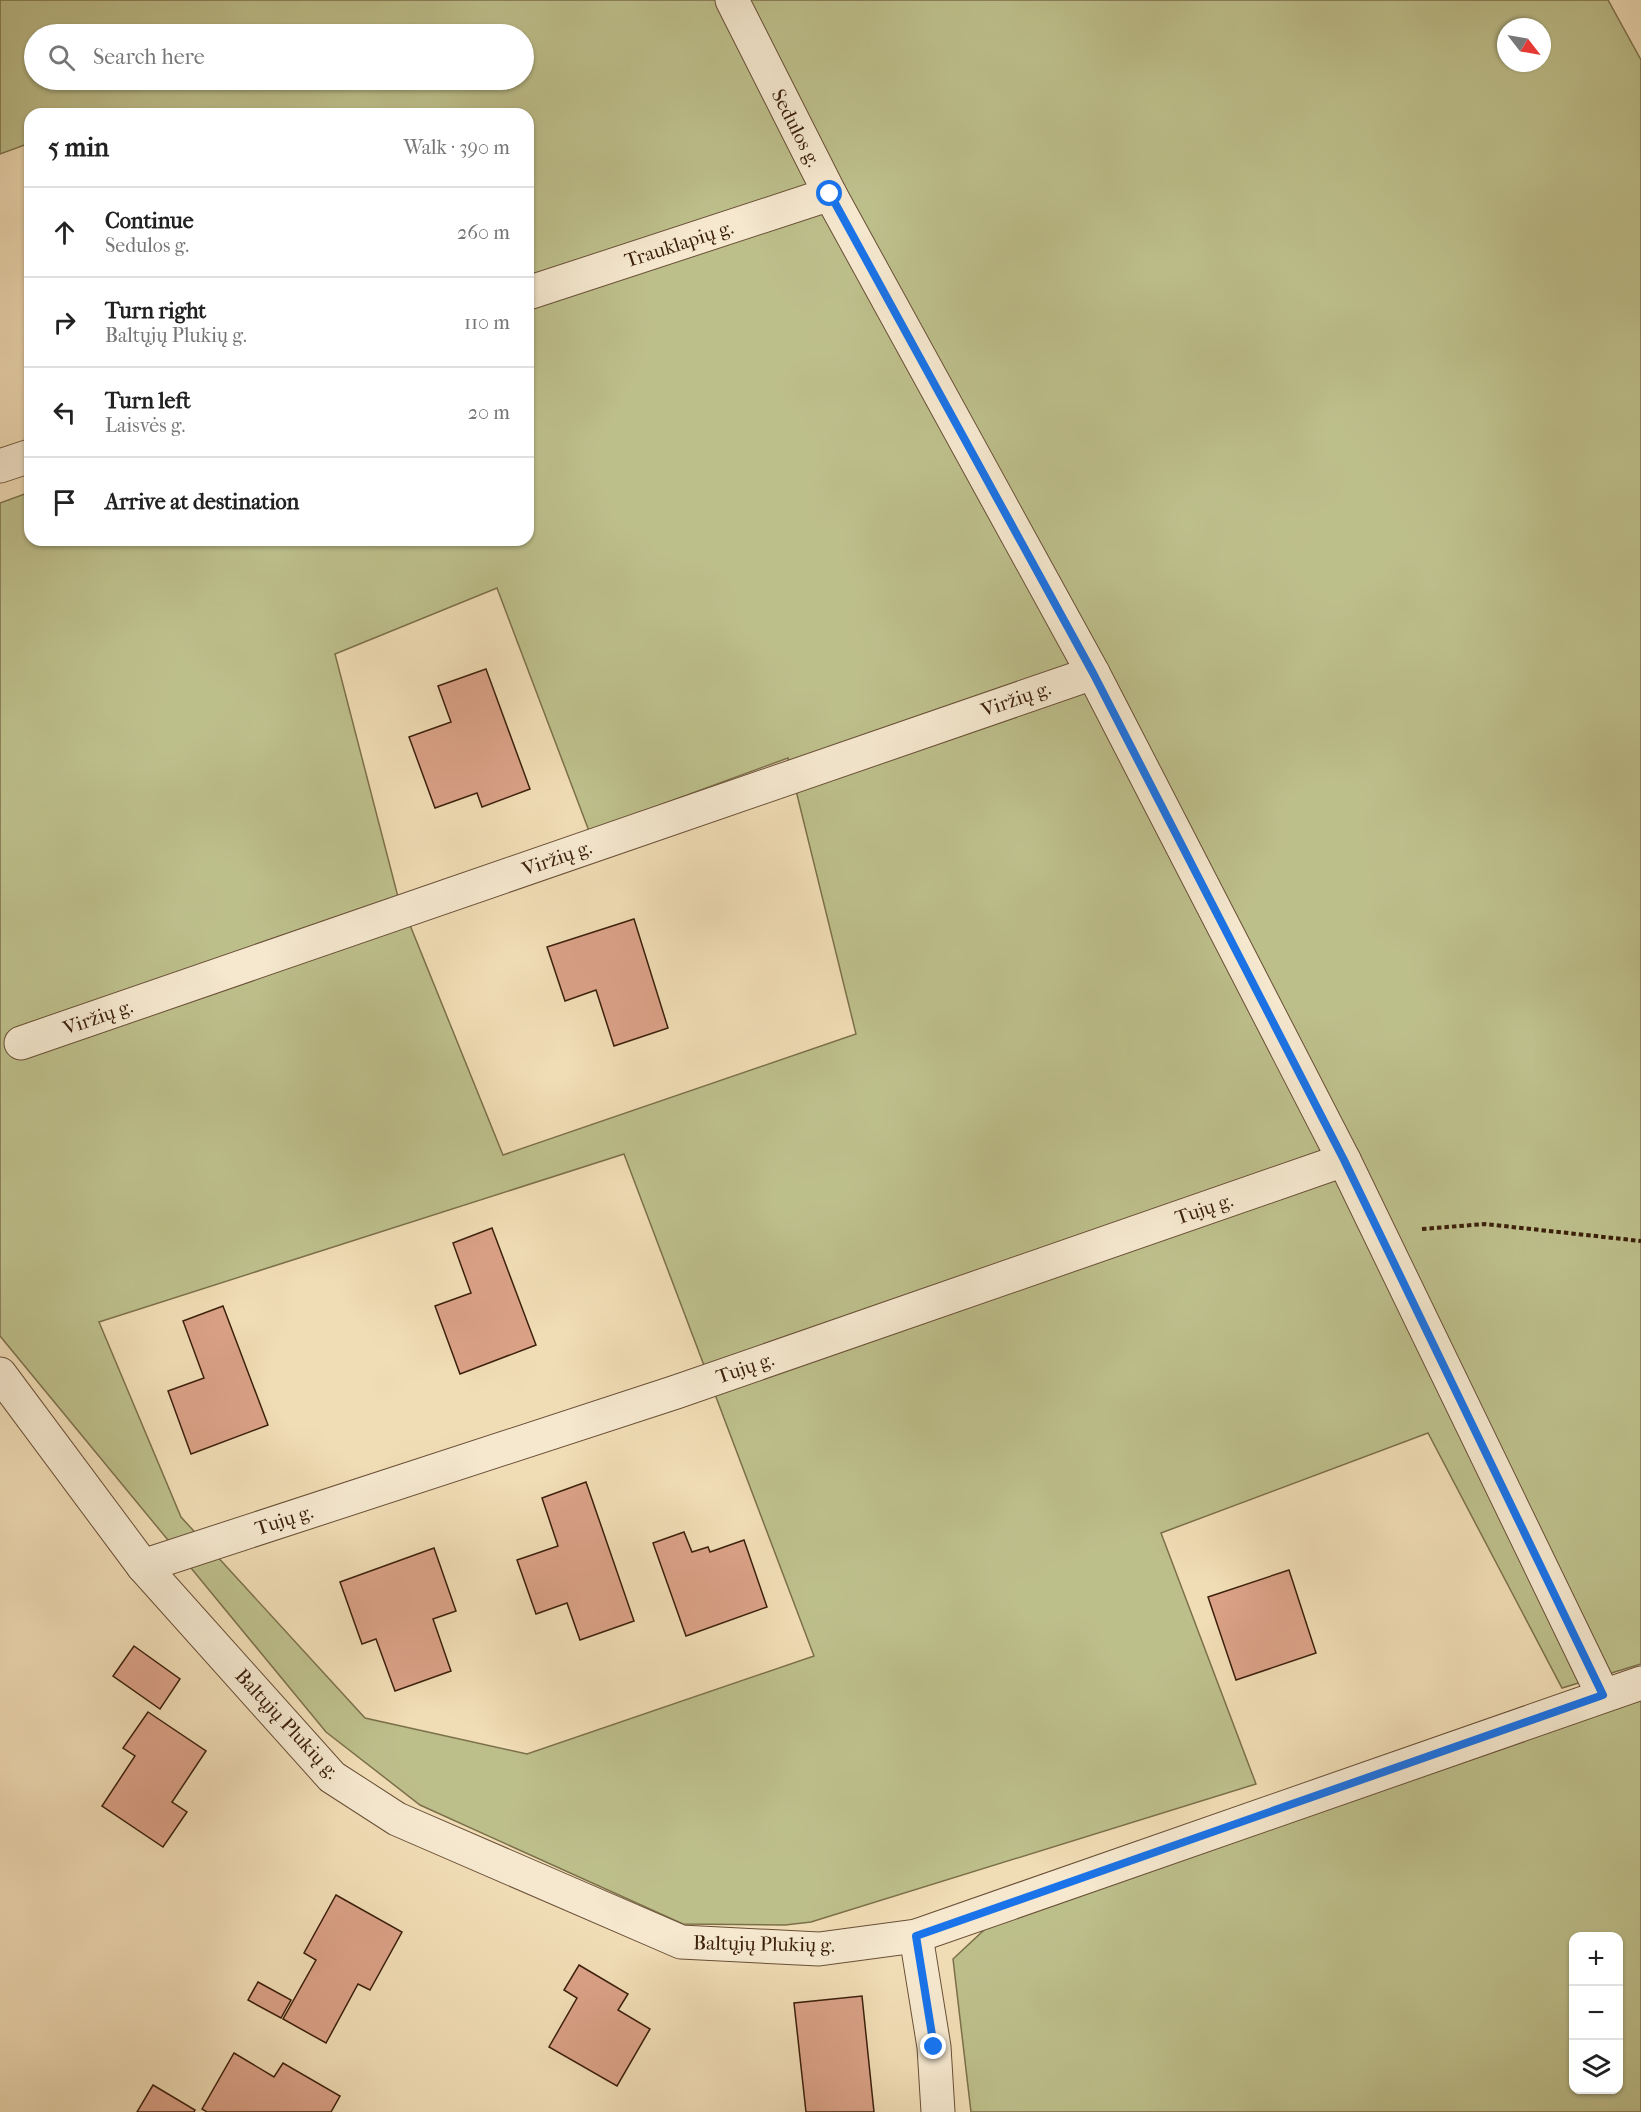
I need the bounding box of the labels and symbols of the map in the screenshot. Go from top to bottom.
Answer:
north arrow [1497,18,1551,72]
street label: Sedulos g. [767,85,825,171]
route start [816,180,842,206]
street label: Trauklapių g. [622,216,736,272]
street label: Viržių g. [977,676,1054,722]
street label: Viržių g. [518,835,595,881]
street label: Viržių g. [59,994,136,1040]
street label: Tujų g. [1172,1188,1236,1230]
street label: Tujų g. [713,1347,777,1389]
street label: Tujų g. [252,1500,316,1540]
street label: Baltųjų Plukių g. [230,1664,344,1784]
street label: Baltųjų Plukių g. [693,1931,835,1957]
route end [920,2033,946,2059]

